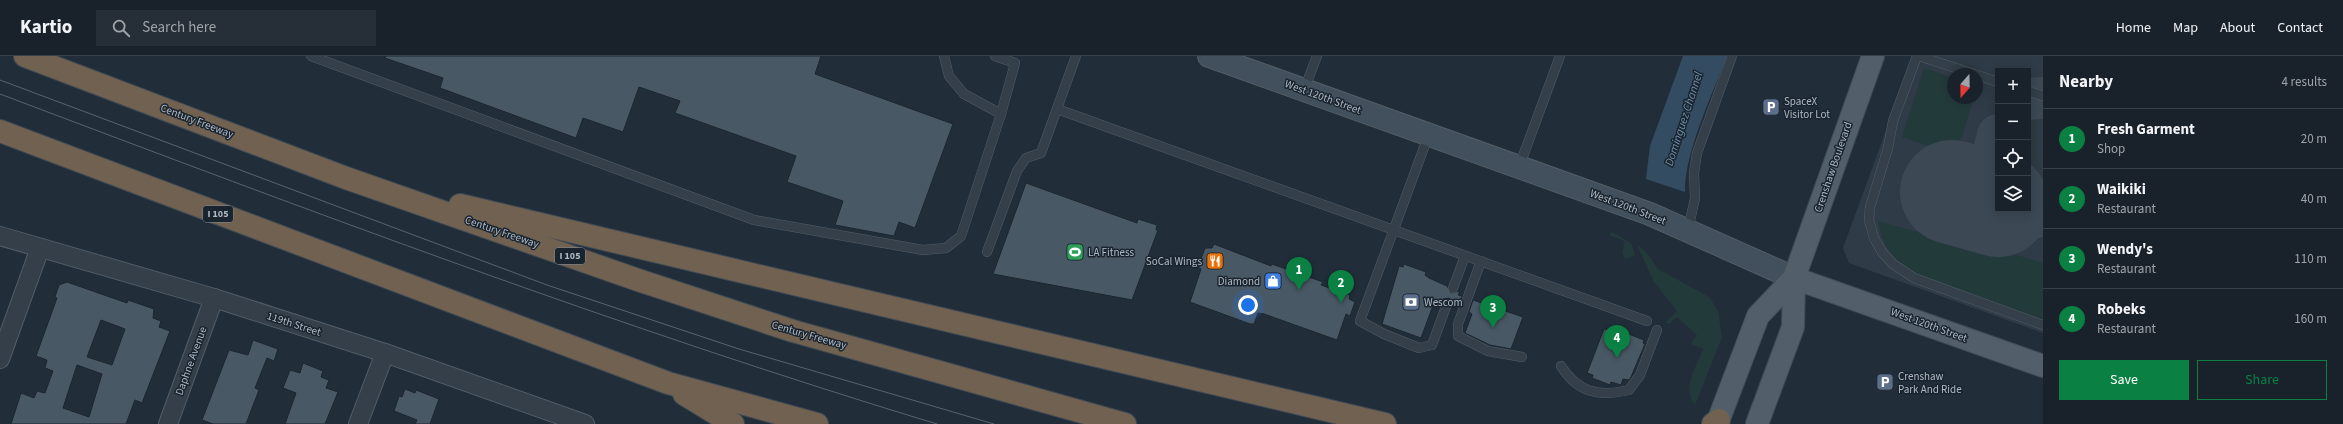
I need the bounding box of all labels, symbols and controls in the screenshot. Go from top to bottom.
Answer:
search box [96,10,376,46]
text: Kartio [20,14,72,41]
icon: search [110,17,132,39]
text: Search here [142,17,216,38]
text: Home [2116,18,2151,38]
text: Map [2173,18,2198,38]
text: About [2220,18,2255,38]
text: Contact [2277,18,2323,38]
north arrow [1947,68,1983,104]
map controls [1995,68,2031,212]
button: + [1995,68,2031,104]
water label: Dominguez Channel [1661,70,1707,168]
text: Nearby [2059,70,2113,94]
text: 4 results [2282,73,2327,91]
street label: West 120th Street [1283,76,1364,118]
place label: SpaceX Visitor Lot [1784,94,1830,122]
parking icon: SpaceX Visitor Lot [1761,97,1781,117]
street label: Century Freeway [158,100,236,142]
button: − [1995,104,2031,140]
text: Fresh Garment [2097,119,2195,140]
street label: Crenshaw Boulevard [1810,120,1856,214]
text: 1 [2069,130,2075,148]
text: 20 m [2301,130,2327,148]
button: locate [1995,140,2031,176]
text: Shop [2097,140,2125,158]
button: layers [1995,176,2031,212]
text: Waikiki [2097,179,2146,200]
street label: West 120th Street [1588,186,1668,228]
text: 2 [2069,190,2075,208]
text: 40 m [2301,190,2327,208]
text: Restaurant [2097,200,2156,218]
road number: I 105 [203,206,233,222]
street label: Century Freeway [463,212,541,252]
text: Wendy's [2097,239,2153,260]
sports icon: LA Fitness [1065,242,1085,262]
place label: LA Fitness [1088,245,1134,260]
road number: I 105 [555,248,585,264]
text: 3 [2069,250,2075,268]
text: 110 m [2294,250,2327,268]
restaurant icon: SoCal Wings [1205,251,1225,271]
place label: SoCal Wings [1146,254,1202,269]
pin: 1 [1286,257,1312,290]
text: Restaurant [2097,260,2156,278]
pin: 2 [1328,270,1354,303]
shop icon: Diamond [1263,271,1283,291]
place label: Diamond [1218,274,1260,289]
bank icon: Wescom [1401,292,1421,312]
your location [1238,295,1258,315]
place label: Wescom [1424,295,1463,310]
pin: 3 [1480,295,1506,328]
text: Robeks [2097,299,2146,320]
street label: West 120th Street [1889,304,1970,346]
street label: 119th Street [265,308,323,340]
text: 4 [2069,310,2075,328]
text: 160 m [2294,310,2327,328]
street label: Century Freeway [770,317,848,353]
text: Restaurant [2097,320,2156,338]
street label: Daphne Avenue [172,324,211,397]
pin: 4 [1604,325,1630,358]
button: Save [2059,360,2189,400]
button: Share [2197,360,2327,400]
place label: Crenshaw Park And Ride [1898,369,1962,397]
parking icon: Crenshaw Park And Ride [1875,372,1895,392]

